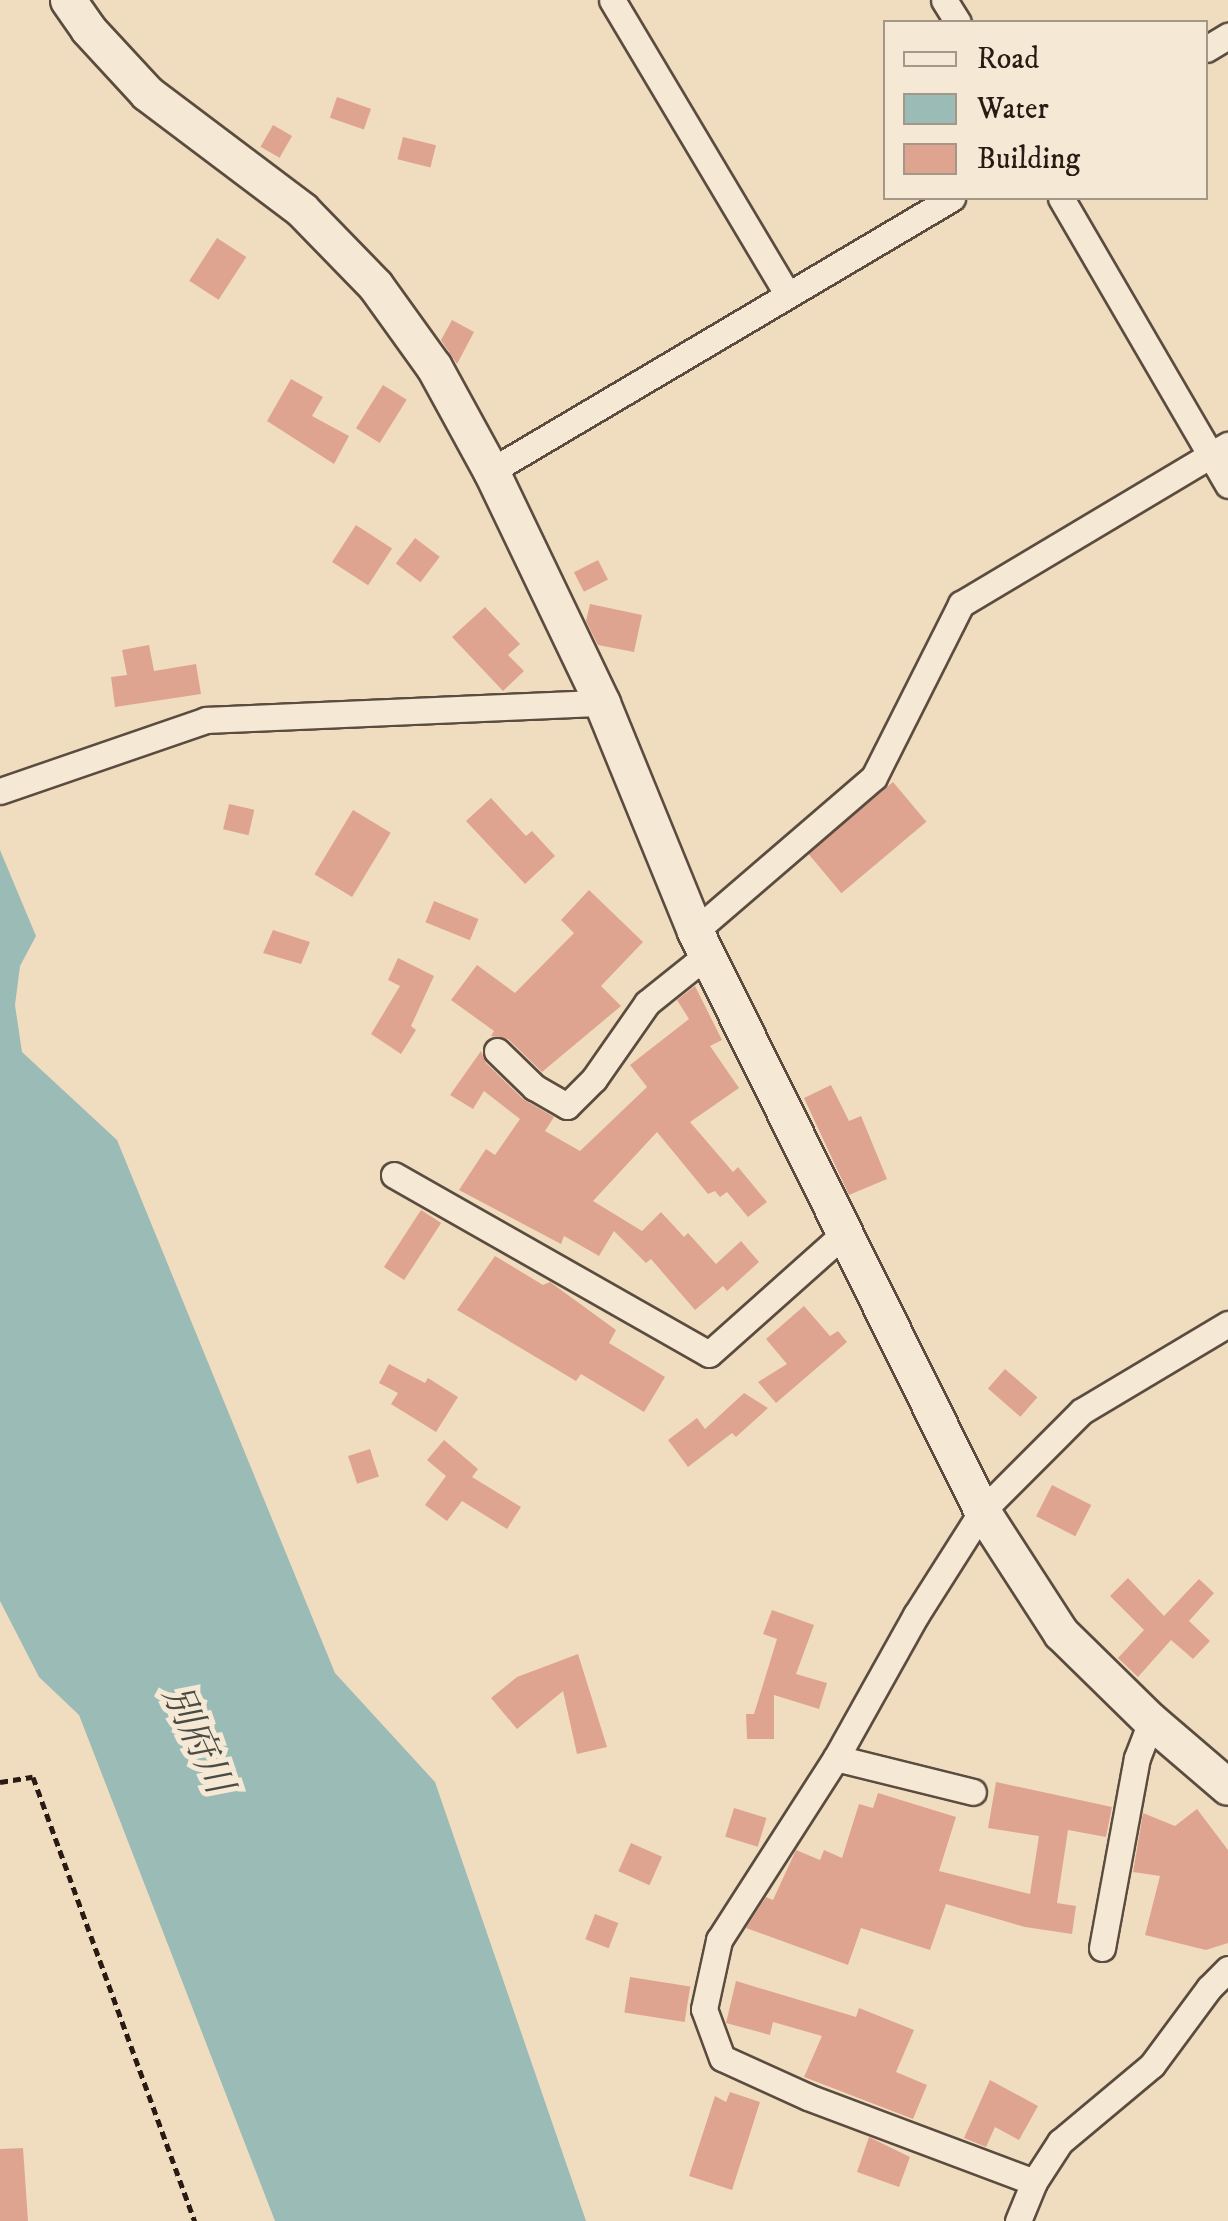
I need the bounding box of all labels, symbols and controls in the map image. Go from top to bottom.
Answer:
legend [883,20,1208,200]
text: Road [977,41,1039,78]
text: Water [977,91,1049,128]
text: Building [977,141,1080,178]
water label: 別府川 [151,1679,241,1801]

